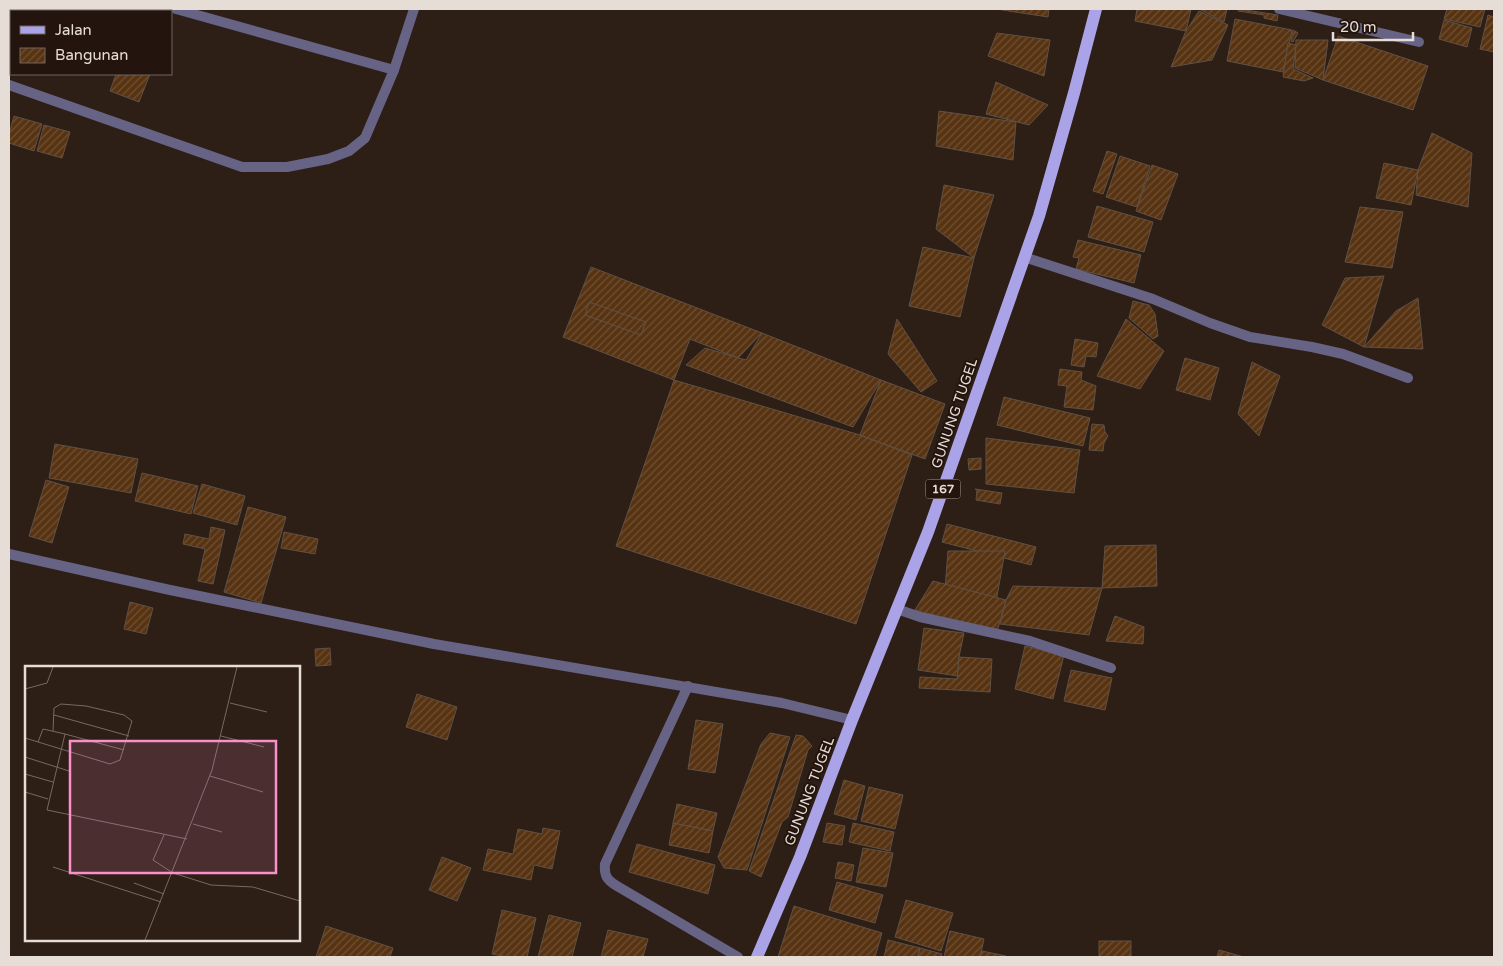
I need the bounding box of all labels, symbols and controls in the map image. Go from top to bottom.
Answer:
legend [10,10,172,75]
scale bar [1333,10,1413,42]
text: 20 m [1340,18,1377,36]
text: Jalan [55,21,92,39]
text: Bangunan [55,46,128,64]
street label: GUNUNG TUGEL [928,356,981,470]
road number: 167 [926,479,960,498]
inset map [25,666,300,941]
street label: GUNUNG TUGEL [781,734,838,848]

